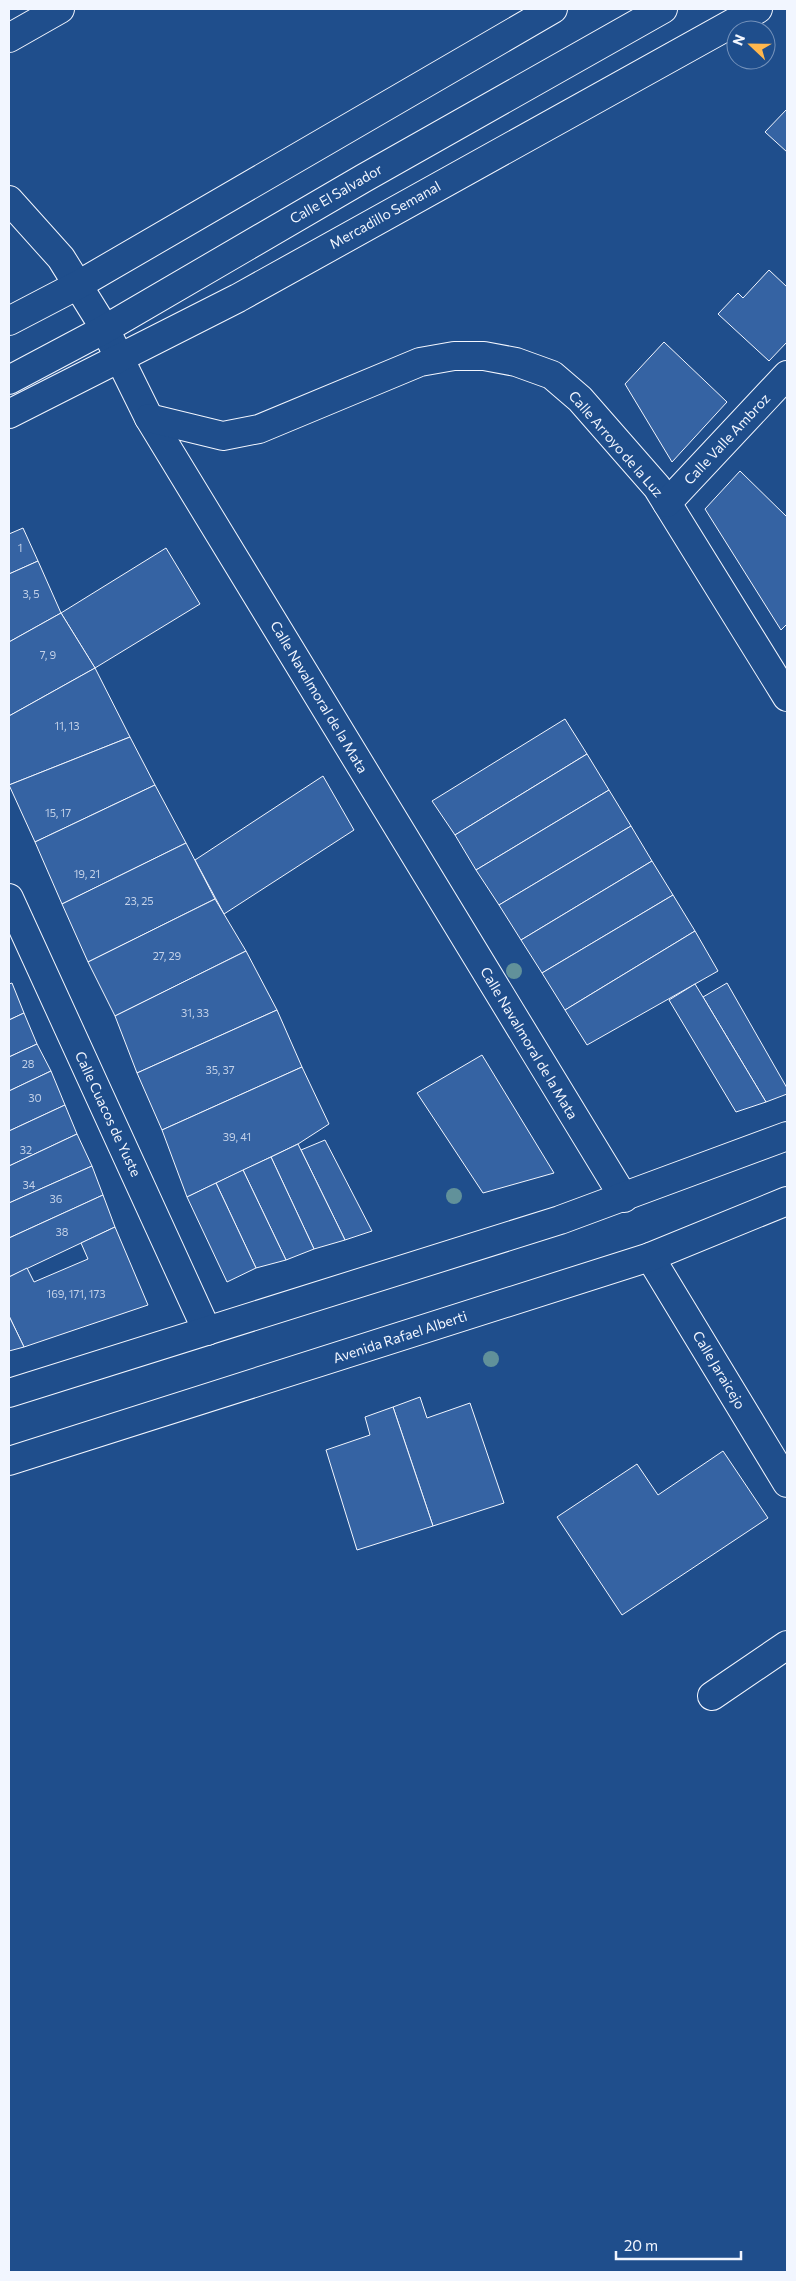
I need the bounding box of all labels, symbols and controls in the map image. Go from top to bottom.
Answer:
north arrow [726,20,776,70]
text: N [729,32,748,48]
street label: Calle El Salvador [286,160,385,227]
street label: Mercadillo Semanal [326,177,443,252]
street label: Calle Arroyo de la Luz [566,387,667,500]
street label: Calle Valle Ambroz [680,390,773,488]
house number: 1 [18,541,22,554]
house number: 3, 5 [22,587,40,600]
street label: Calle Navalmoral de la Mata [267,617,372,776]
house number: 7, 9 [40,648,57,661]
house number: 11, 13 [54,719,80,732]
house number: 15, 17 [45,806,71,819]
house number: 19, 21 [74,867,100,880]
house number: 23, 25 [124,894,154,907]
house number: 27, 29 [153,949,182,962]
street label: Calle Navalmoral de la Mata [477,963,582,1122]
house number: 31, 33 [181,1006,209,1019]
street label: Calle Cuacos de Yuste [72,1048,145,1179]
house number: 28 [22,1057,35,1070]
house number: 35, 37 [205,1063,235,1076]
house number: 30 [28,1091,42,1104]
house number: 39, 41 [223,1130,251,1143]
house number: 32 [20,1143,32,1156]
house number: 34 [23,1178,36,1191]
house number: 36 [50,1192,63,1205]
house number: 38 [56,1225,69,1238]
house number: 169, 171, 173 [47,1287,106,1300]
street label: Avenida Rafael Alberti [331,1307,469,1366]
street label: Calle Jaraicejo [689,1328,749,1412]
scale bar [616,2228,741,2260]
text: 20 m [624,2236,658,2254]

